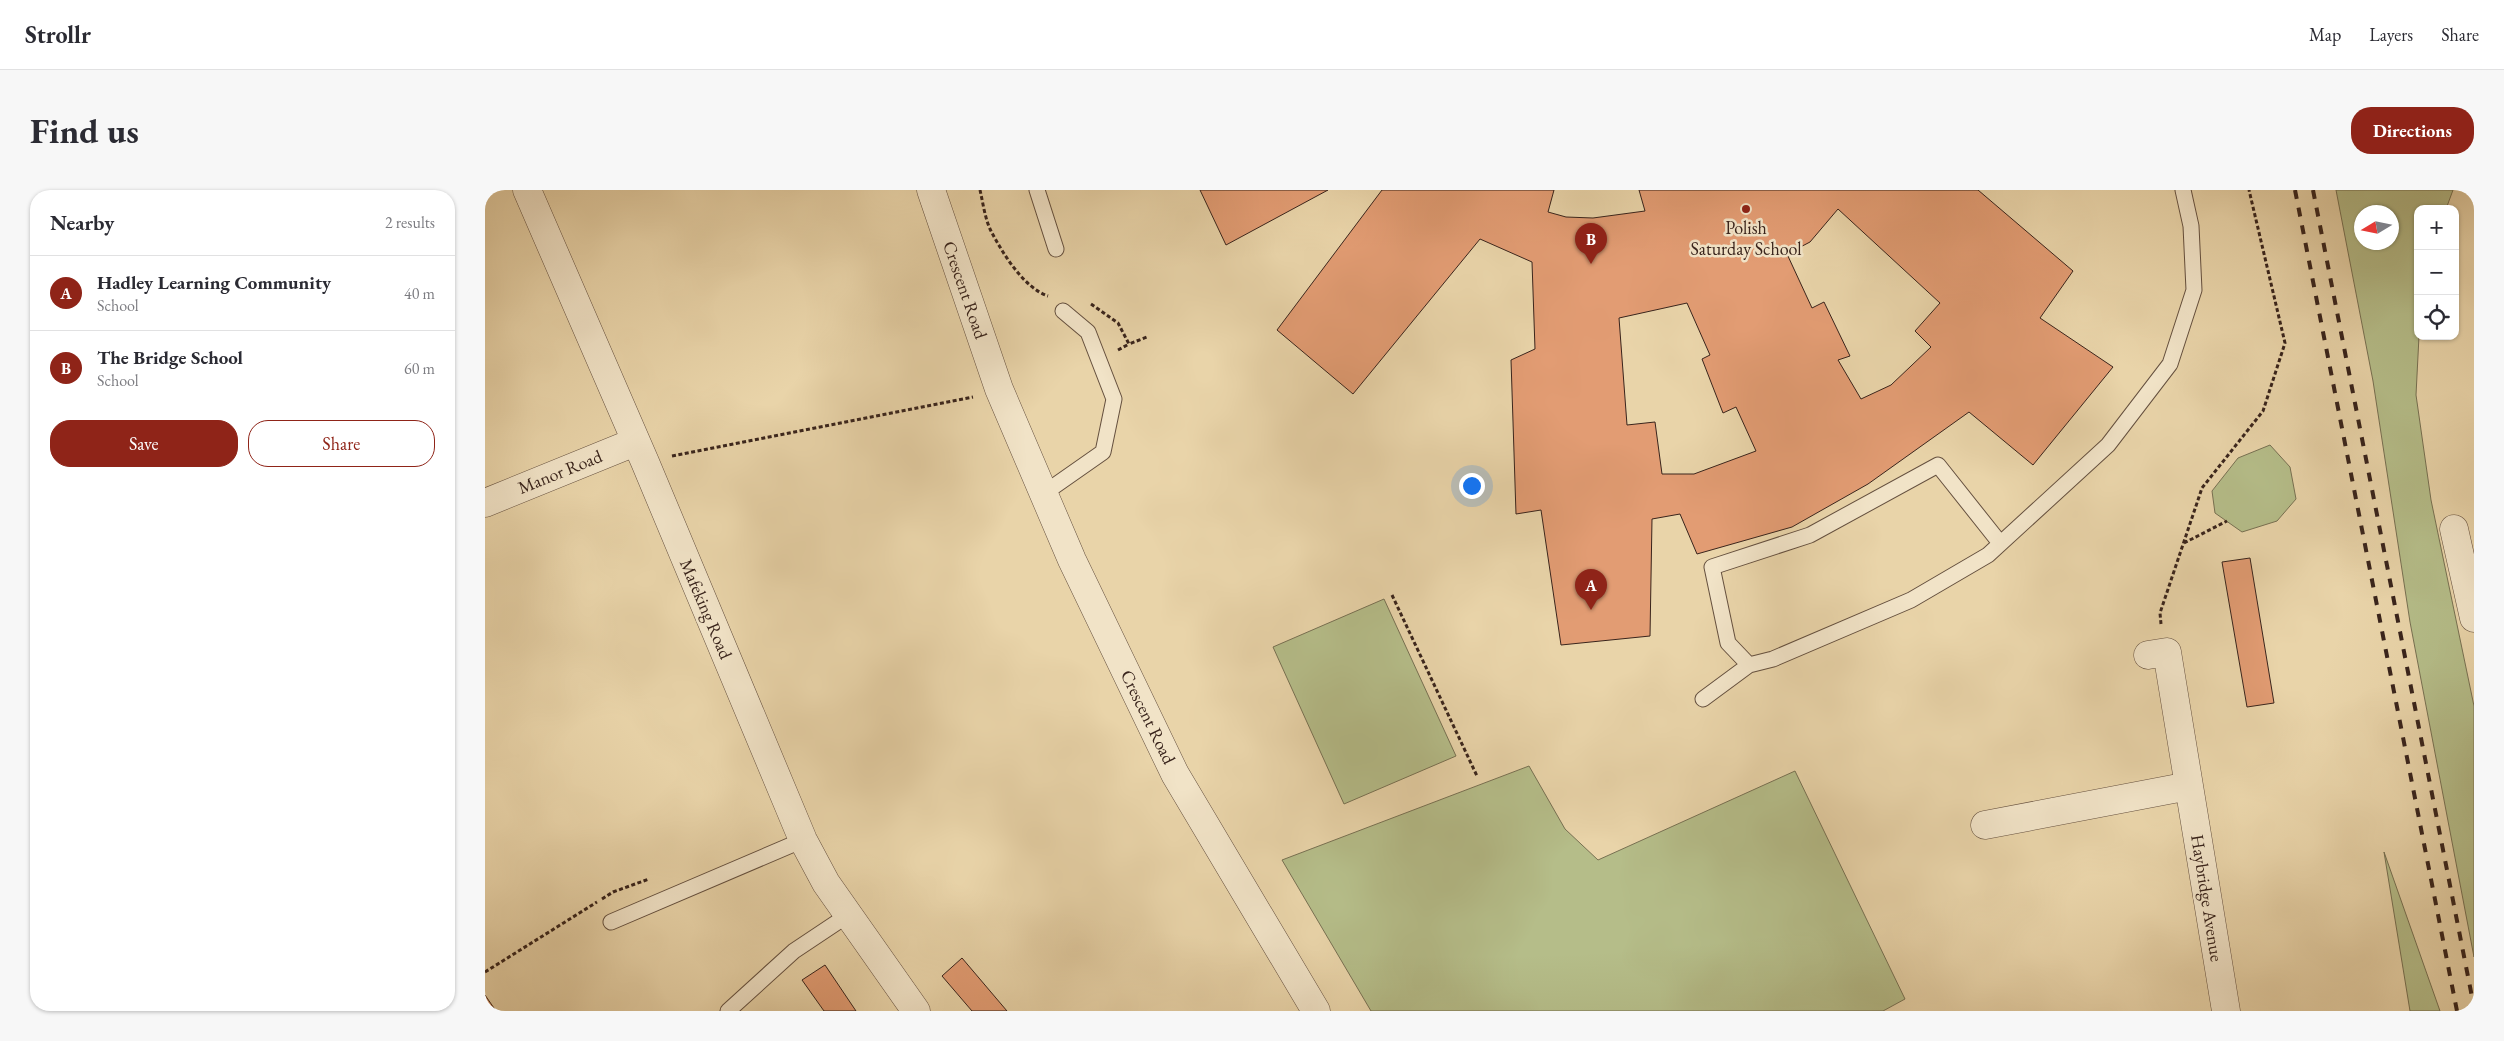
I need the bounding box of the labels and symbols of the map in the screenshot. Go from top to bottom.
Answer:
marker: Polish Saturday School [1740,203,1752,215]
north arrow [2354,205,2399,250]
place label: Polish Saturday School [1690,216,1802,260]
pin: B [1575,223,1607,264]
street label: Crescent Road [938,238,993,343]
street label: Manor Road [514,444,606,499]
your location [1459,473,1485,499]
street label: Mafeking Road [675,555,738,663]
pin: A [1575,569,1607,610]
street label: Crescent Road [1116,666,1182,768]
street label: Haybridge Avenue [2186,833,2229,963]

